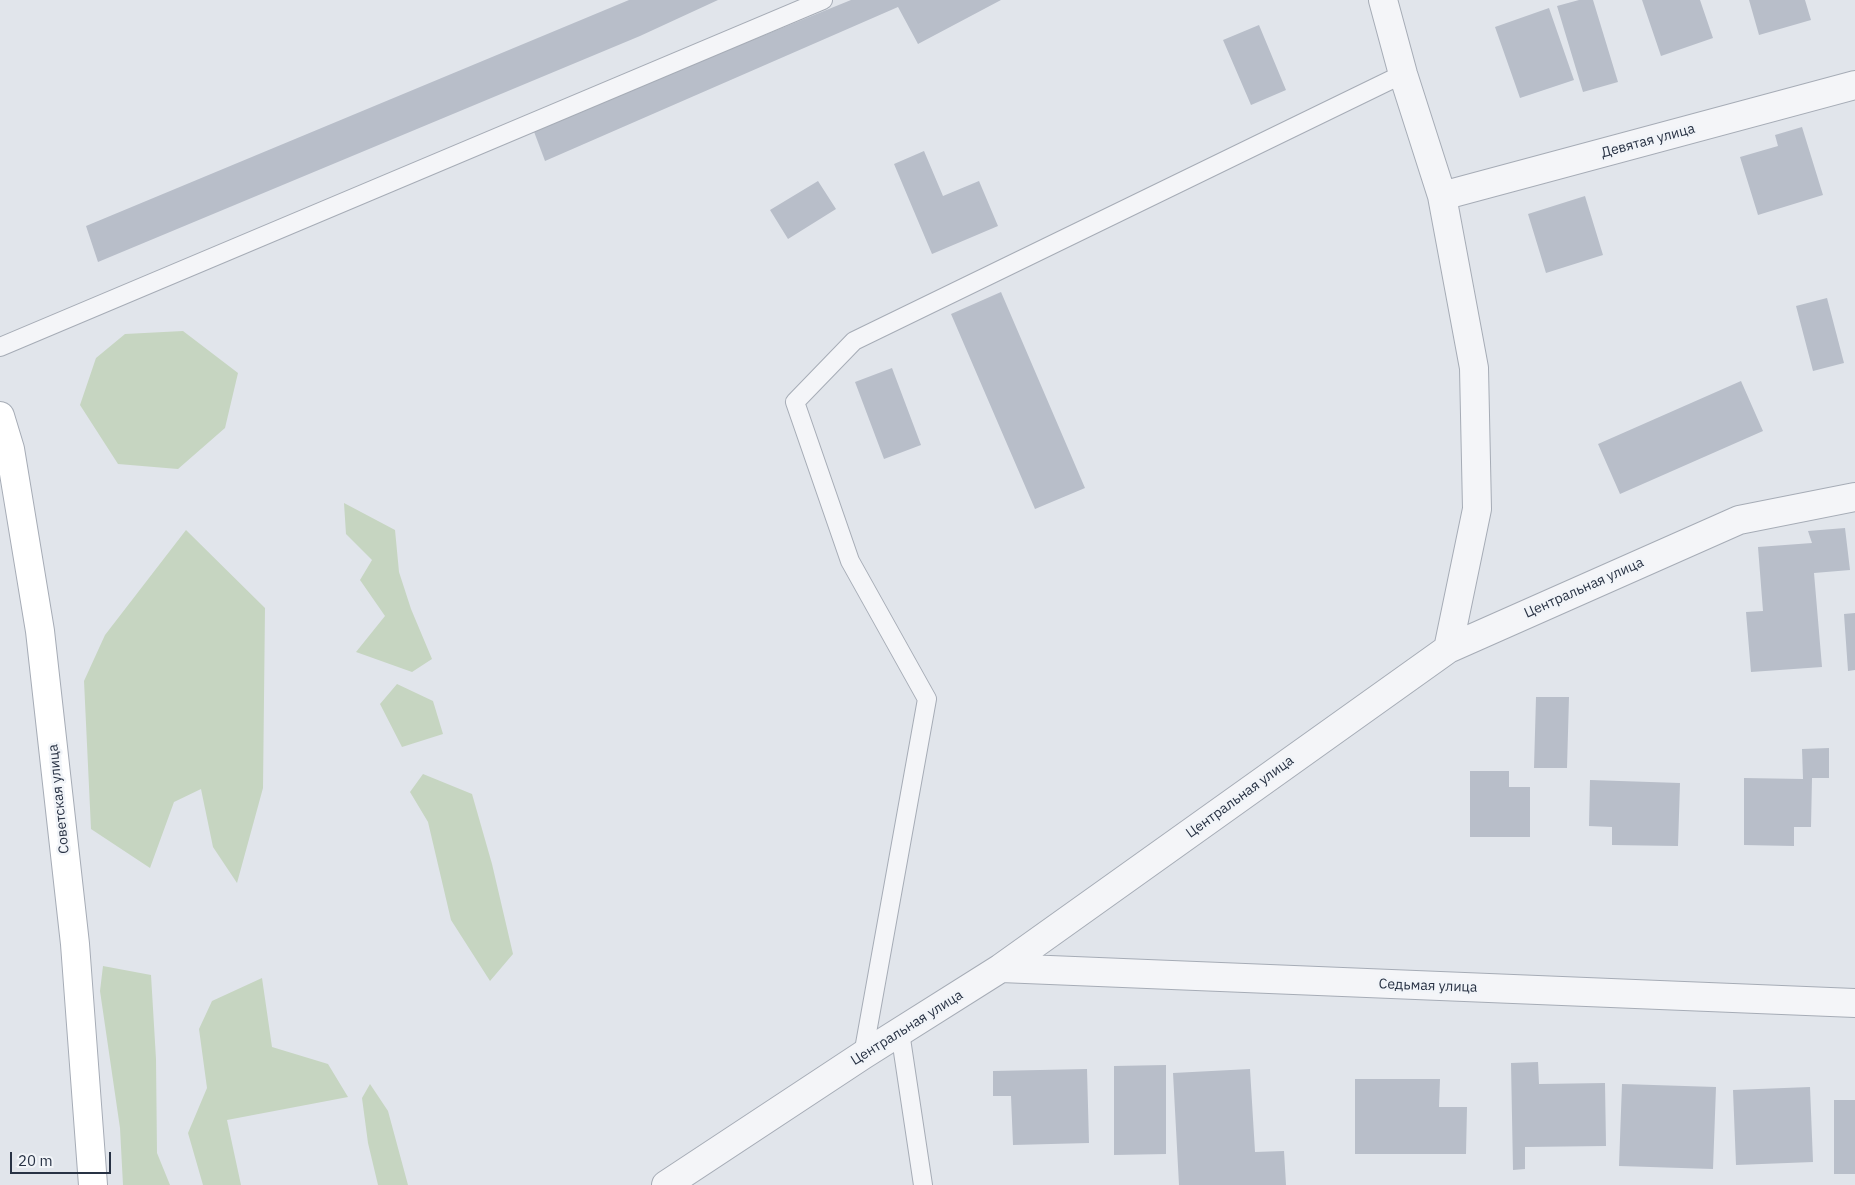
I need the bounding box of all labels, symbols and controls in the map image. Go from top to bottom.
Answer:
street label: Девятая улица [1599,120,1697,162]
street label: Центральная улица [1522,554,1646,622]
street label: Советская улица [45,743,73,855]
street label: Центральная улица [1183,752,1297,842]
street label: Седьмая улица [1378,976,1478,996]
street label: Центральная улица [848,987,966,1069]
scale bar [12,1142,114,1174]
text: 20 m [18,1151,53,1170]

